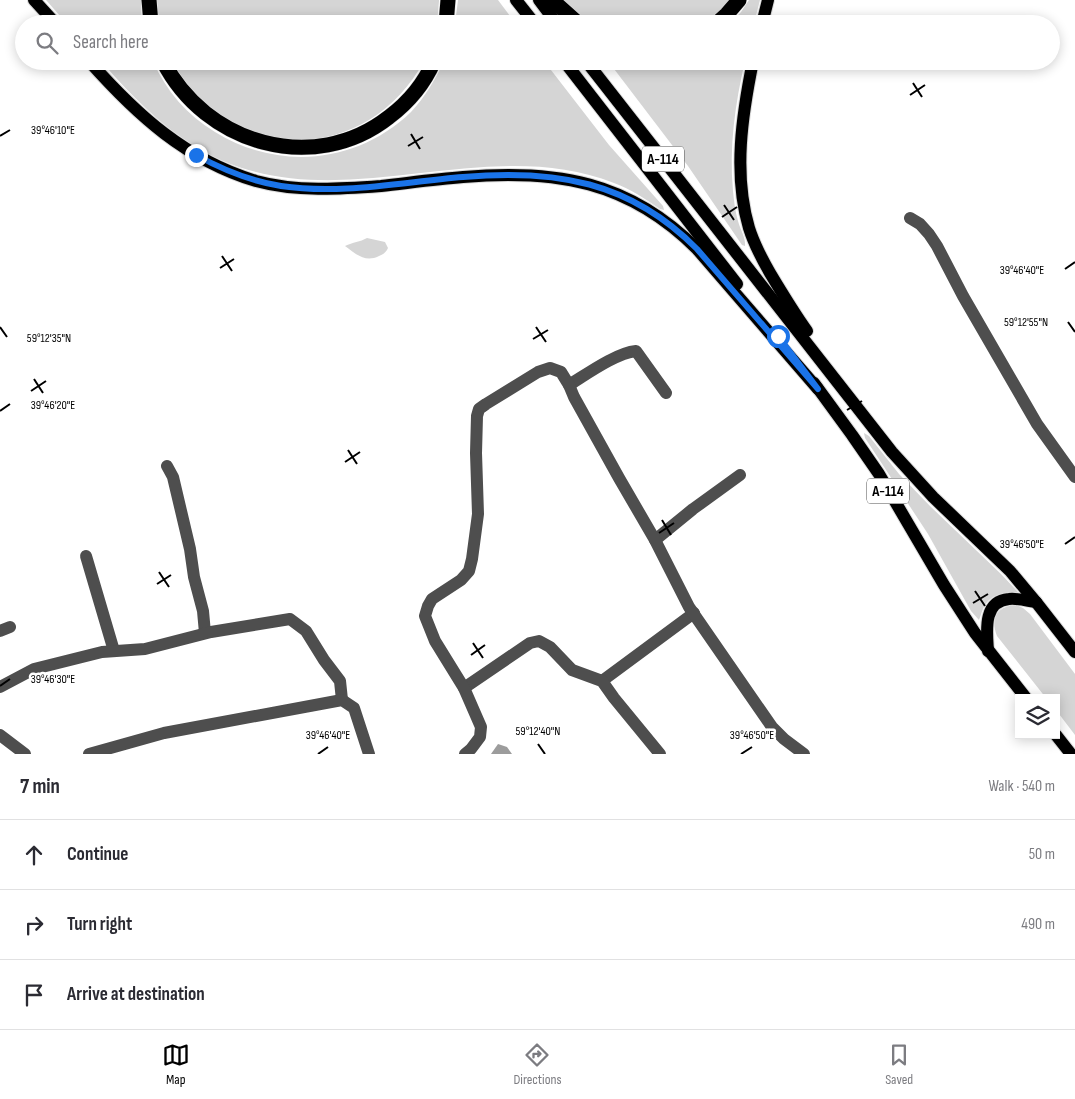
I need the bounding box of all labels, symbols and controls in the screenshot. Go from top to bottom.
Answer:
search box [15,15,1060,70]
icon: search [33,29,61,57]
text: Search here [73,31,149,54]
text: 39°46'10"E [31,123,75,138]
route end [185,144,208,167]
road number: А-114 [642,146,684,172]
text: 39°46'40"E [1000,263,1044,278]
text: 59°12'55"N [1004,315,1048,330]
route start [767,325,790,348]
text: 59°12'35"N [27,331,71,346]
text: 39°46'20"E [31,398,75,413]
road number: А-114 [867,478,909,504]
text: 39°46'50"E [1000,537,1044,552]
text: 39°46'30"E [31,672,75,687]
map controls [1015,694,1060,739]
button: layers [1015,694,1060,739]
text: 59°12'40"N [516,724,560,739]
text: 39°46'40"E [306,728,350,743]
text: 39°46'50"E [730,728,774,743]
text: 7 min [20,774,60,799]
text: Walk · 540 m [988,777,1055,796]
icon: ahead [20,841,48,869]
text: Continue [67,843,128,866]
text: 50 m [1029,845,1055,864]
icon: right [20,911,48,939]
text: Turn right [67,913,132,936]
text: 490 m [1021,915,1055,934]
icon: arrive [20,981,48,1009]
text: Arrive at destination [67,983,205,1006]
tab: Map [162,1041,190,1088]
tab: Directions [513,1041,562,1088]
tab: Saved [885,1041,913,1088]

